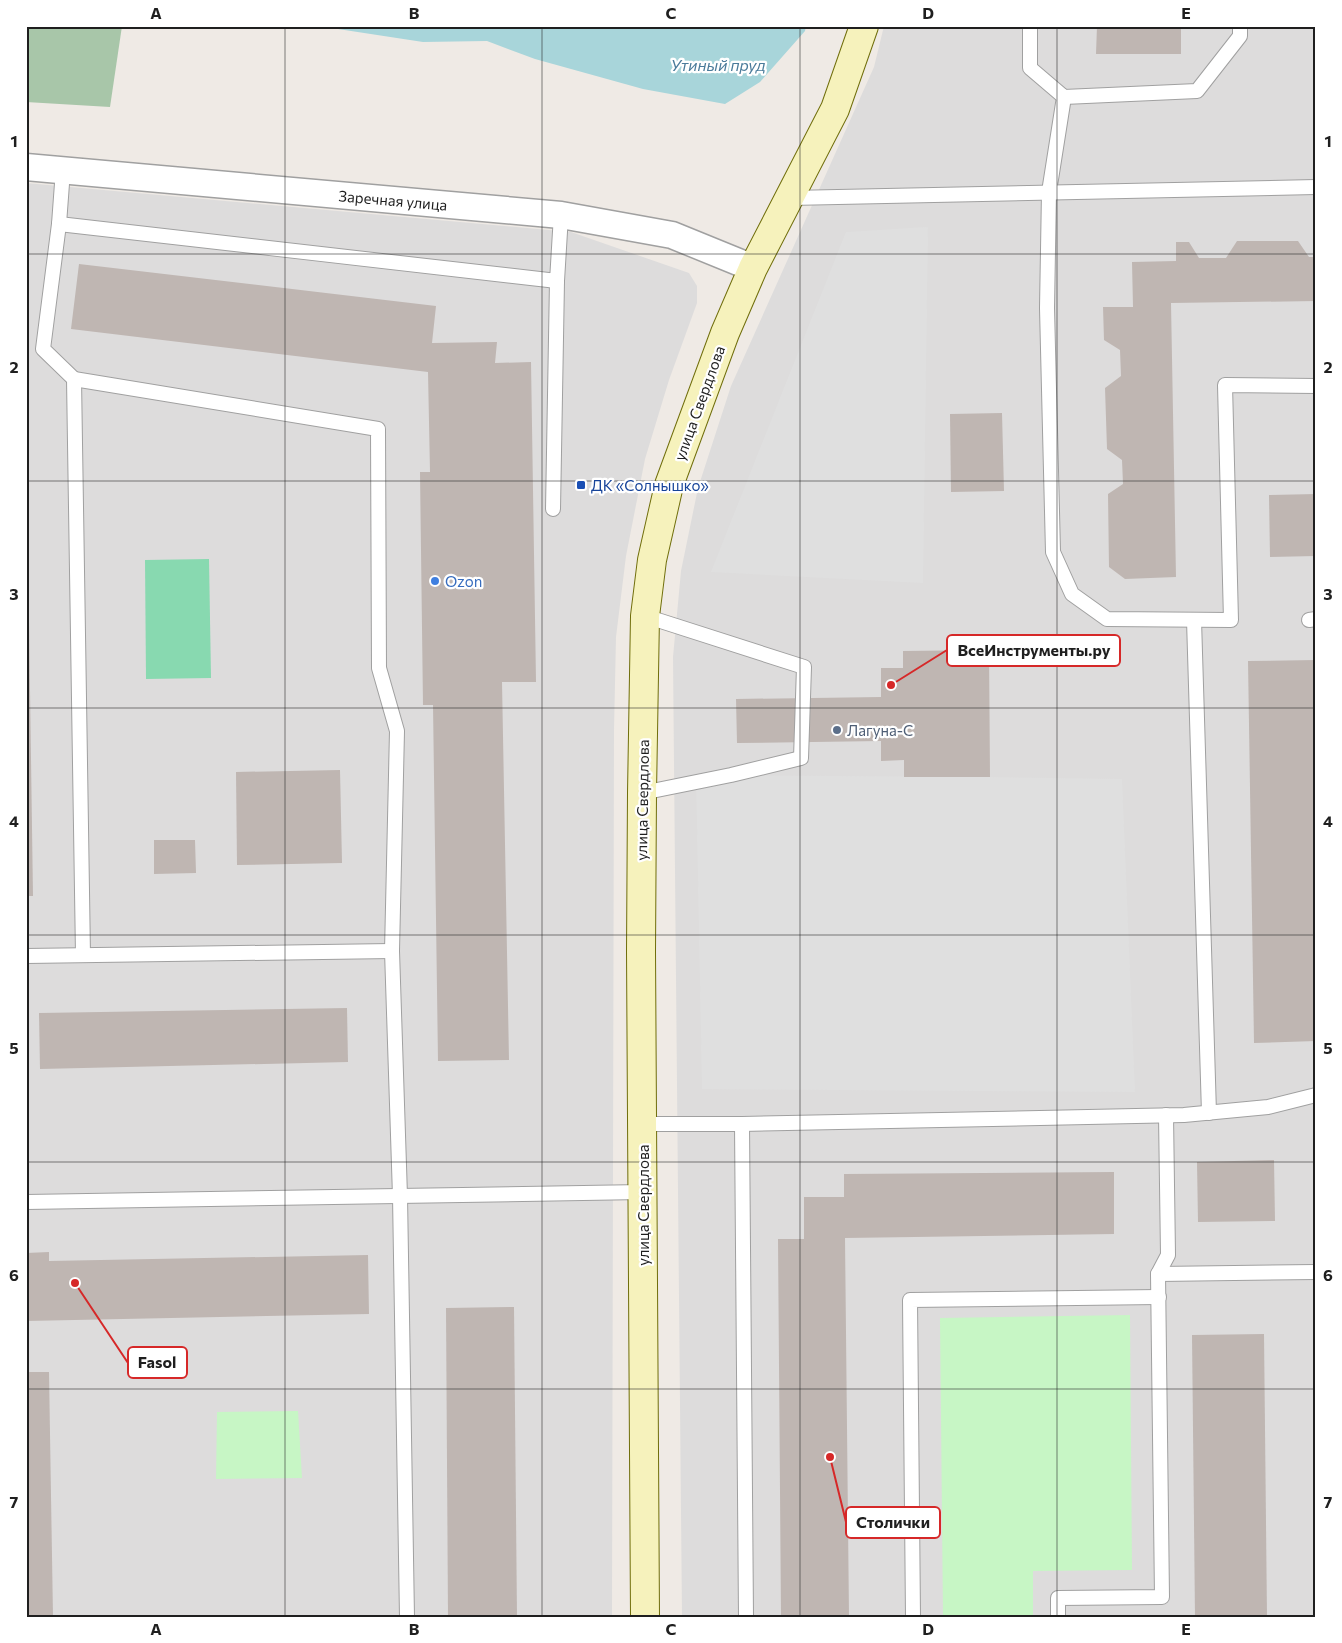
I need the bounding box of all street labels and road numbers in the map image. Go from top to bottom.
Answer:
street label: Заречная улица [338,186,448,214]
street label: улица Свердлова [670,343,728,463]
street label: улица Свердлова [632,739,652,861]
street label: улица Свердлова [634,1144,652,1266]

